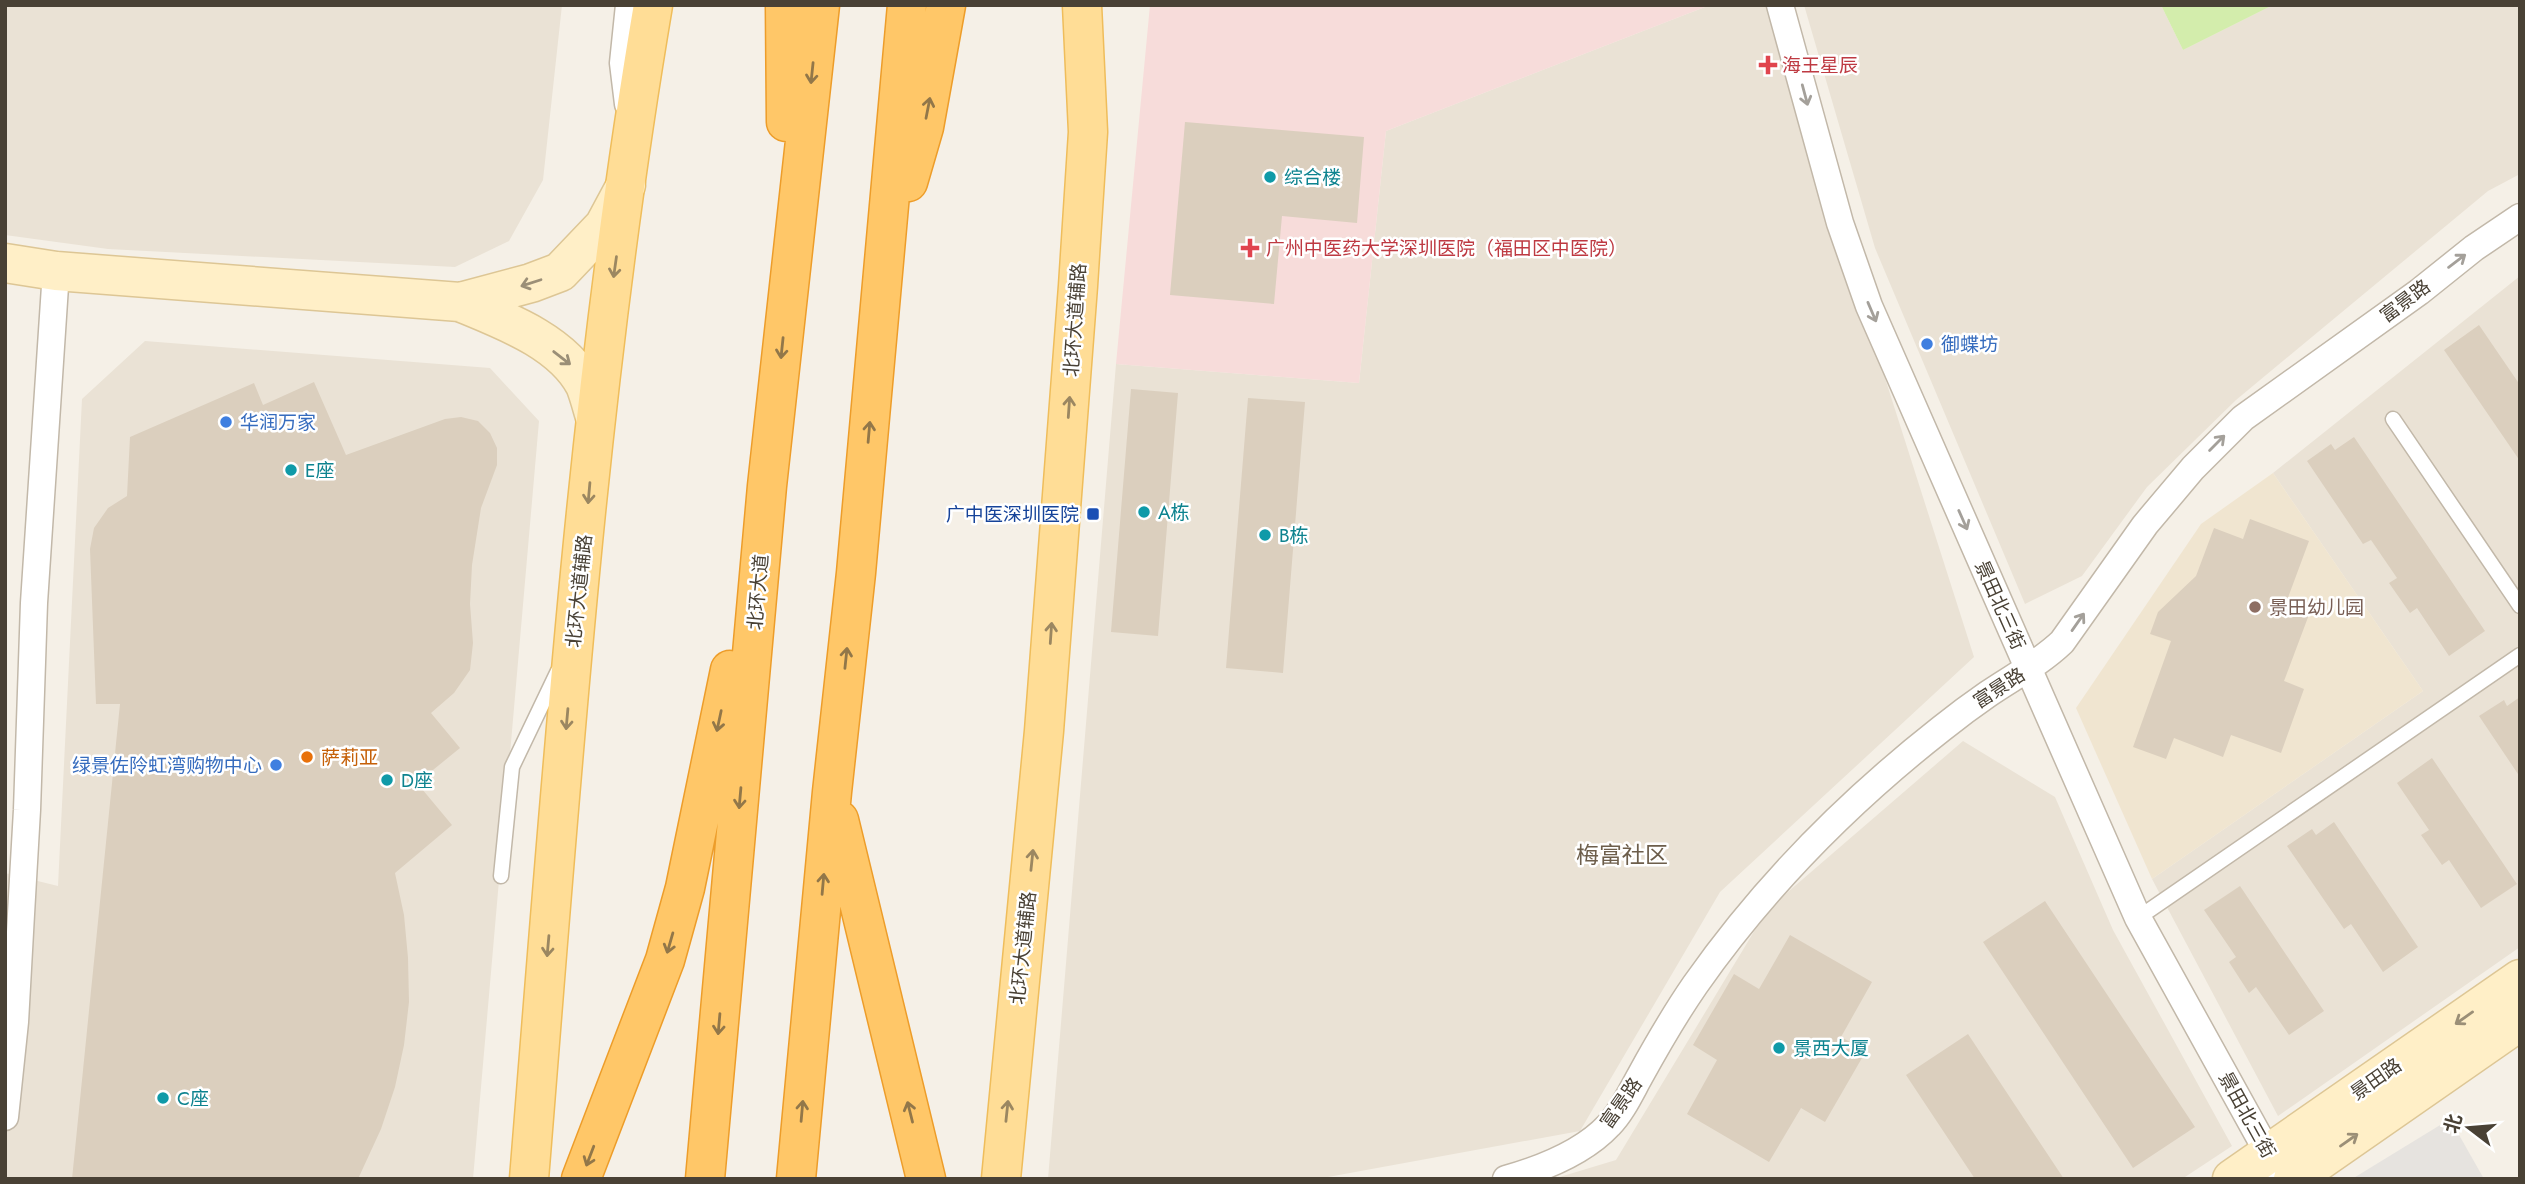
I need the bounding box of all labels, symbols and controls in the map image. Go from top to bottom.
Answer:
place label: 海王星辰 [1782,52,1858,79]
marker: 海王星辰 [1760,57,1776,73]
one-way arrow [806,61,819,84]
one-way arrow [1799,83,1812,105]
one-way arrow [921,97,935,120]
place label: 综合楼 [1284,164,1341,191]
marker: 综合楼 [1262,169,1278,185]
place label: 广州中医药大学深圳医院（福田区中医院） [1266,235,1627,262]
marker: 广州中医药大学深圳医院（福田区中医院） [1240,238,1260,258]
one-way arrow [2447,254,2466,268]
one-way arrow [608,255,621,278]
street label: 北环大道辅路 [1058,262,1092,378]
street label: 富景路 [2374,273,2436,329]
one-way arrow [520,277,542,290]
one-way arrow [1866,300,1879,322]
place label: 御蝶坊 [1941,331,1998,358]
one-way arrow [776,336,789,359]
marker: 御蝶坊 [1919,336,1935,352]
one-way arrow [552,350,571,365]
one-way arrow [1063,396,1076,418]
place label: 华润万家 [240,409,316,436]
marker: 华润万家 [218,414,234,430]
one-way arrow [863,421,876,443]
one-way arrow [2208,434,2225,451]
place label: E座 [305,457,334,484]
marker: E座 [283,462,299,478]
one-way arrow [582,481,595,503]
place label: A栋 [1158,499,1190,526]
place label: 广中医深圳医院 [946,501,1079,528]
marker: A栋 [1136,504,1152,520]
marker: 广中医深圳医院 [1085,506,1101,522]
one-way arrow [1957,509,1970,531]
place label: B栋 [1279,522,1309,549]
marker: B栋 [1257,527,1273,543]
street label: 北环大道辅路 [560,533,598,649]
street label: 北环大道 [741,553,775,631]
street label: 景田北三街 [1968,556,2032,654]
place label: 景田幼儿园 [2269,594,2364,621]
marker: 景田幼儿园 [2247,599,2263,615]
one-way arrow [2070,613,2085,632]
one-way arrow [1045,622,1058,645]
one-way arrow [840,647,853,670]
street label: 富景路 [1968,661,2030,715]
one-way arrow [560,707,573,730]
one-way arrow [712,709,726,732]
place label: 萨莉亚 [321,744,378,771]
marker: 萨莉亚 [299,749,315,765]
place label: 绿景佐阾虹湾购物中心 [72,752,262,779]
marker: 绿景佐阾虹湾购物中心 [268,757,284,773]
place label: D座 [401,767,433,794]
marker: D座 [379,772,395,788]
one-way arrow [733,786,746,809]
district label: 梅富社区 [1576,838,1668,872]
one-way arrow [1025,849,1038,872]
one-way arrow [817,873,830,896]
street label: 北环大道辅路 [1004,890,1042,1006]
one-way arrow [662,931,675,953]
one-way arrow [541,934,554,957]
one-way arrow [2455,1011,2474,1025]
one-way arrow [712,1013,725,1035]
place label: 景西大厦 [1793,1035,1869,1062]
marker: 景西大厦 [1771,1040,1787,1056]
street label: 景田路 [2345,1052,2407,1106]
street label: 景田北三街 [2212,1067,2282,1163]
street label: 富景路 [1594,1072,1648,1134]
place label: C座 [177,1085,209,1112]
marker: C座 [155,1090,171,1106]
north arrow [2434,1093,2504,1163]
one-way arrow [796,1100,809,1123]
one-way arrow [1001,1100,1014,1123]
one-way arrow [903,1102,916,1124]
text: 北 [2438,1111,2469,1136]
one-way arrow [2339,1133,2358,1147]
one-way arrow [583,1144,596,1166]

